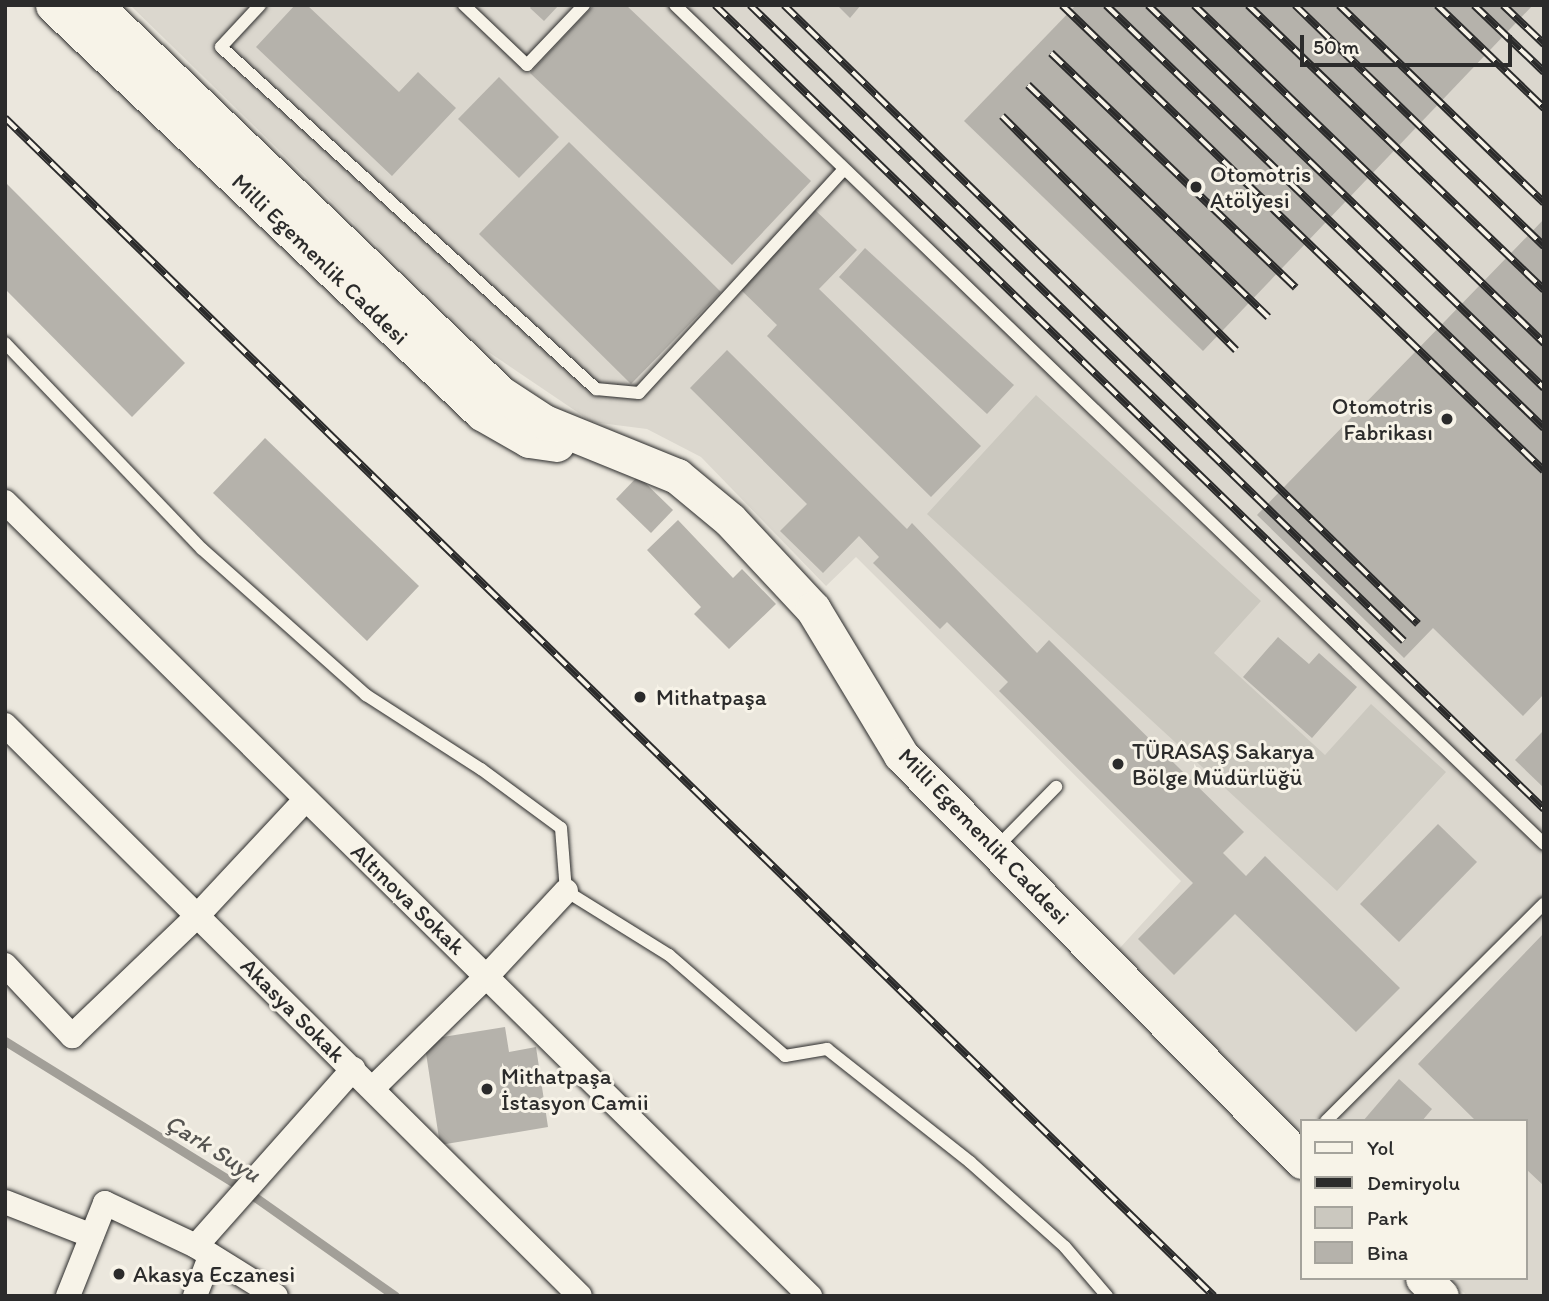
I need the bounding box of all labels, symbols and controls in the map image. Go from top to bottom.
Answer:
scale bar [1304,21,1516,65]
text: 50 m [1313,34,1359,59]
place label: Otomotris Atölyesi [1210,160,1311,214]
street label: Milli Egemenlik Caddesi [226,168,414,350]
marker: Otomotris Atölyesi [1188,179,1204,195]
place label: Otomotris Fabrikası [1332,392,1433,446]
marker: Otomotris Fabrikası [1439,411,1455,427]
place label: Mithatpaşa [656,683,767,711]
marker: Mithatpaşa [630,687,650,707]
place label: TÜRASAŞ Sakarya Bölge Müdürlüğü [1132,737,1315,791]
street label: Milli Egemenlik Caddesi [893,742,1075,930]
marker: TÜRASAŞ Sakarya Bölge Müdürlüğü [1110,756,1126,772]
street label: Altınova Sokak [345,838,471,960]
street label: Akasya Sokak [235,952,351,1068]
place label: Mithatpaşa İstasyon Camii [501,1062,648,1116]
marker: Mithatpaşa İstasyon Camii [479,1081,495,1097]
water label: Çark Suyu [160,1108,266,1188]
legend [1300,1119,1528,1280]
text: Yol [1367,1135,1394,1160]
text: Demiryolu [1367,1170,1460,1195]
text: Park [1367,1205,1408,1230]
text: Bina [1367,1240,1408,1265]
place label: Akasya Eczanesi [133,1260,295,1288]
marker: Akasya Eczanesi [111,1266,127,1282]

